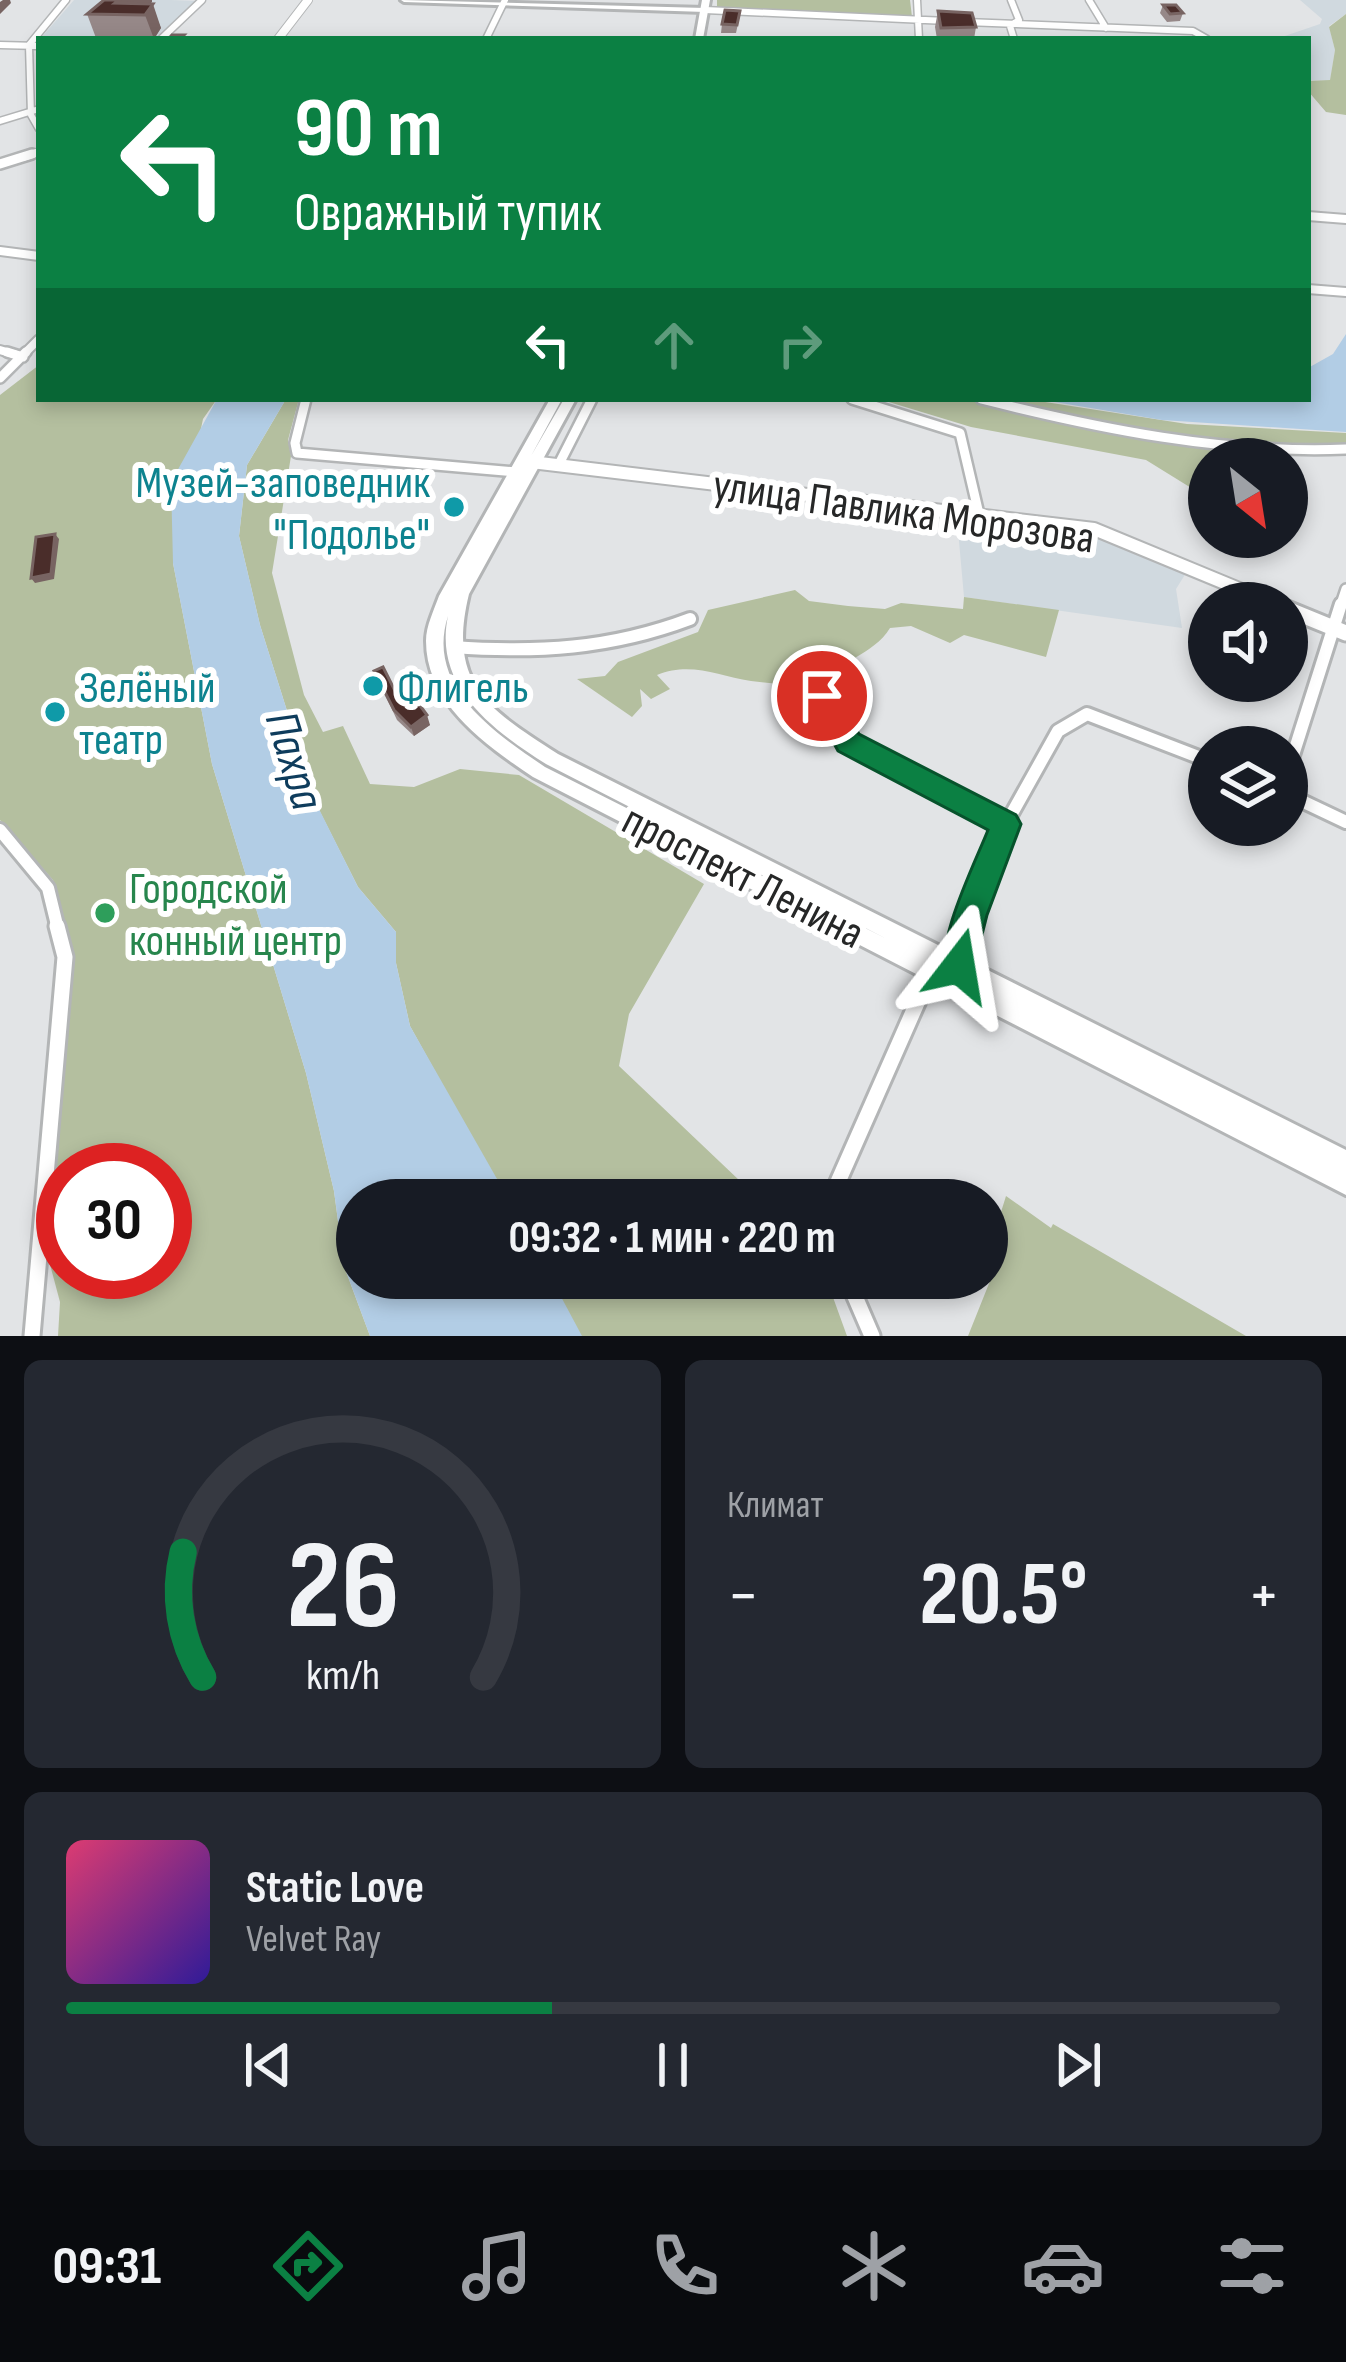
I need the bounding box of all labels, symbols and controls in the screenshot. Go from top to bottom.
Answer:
text: 90 m [294,79,443,180]
icon: left [96,84,252,240]
text: Овражный тупик [294,181,602,246]
icon: left [515,312,581,378]
icon: ahead [641,312,707,378]
icon: right [767,312,833,378]
north arrow [1188,438,1308,558]
map controls [1188,438,1308,846]
place label: Музей-заповедник "Подолье" [136,456,430,563]
street label: улица Павлика Морозова [709,458,1098,566]
marker: Музей-заповедник "Подолье" [441,494,467,520]
button: sound [1188,582,1308,702]
pin [771,645,873,747]
place label: Зелёный театр [79,661,216,768]
place label: Флигель [397,661,529,716]
icon: arrive [789,663,855,729]
marker: Флигель [360,673,386,699]
marker: Зелёный театр [42,699,68,725]
water label: Пахра [252,705,335,817]
button: layers [1188,726,1308,846]
street label: проспект Ленина [613,793,873,962]
place label: Городской конный центр [129,862,342,969]
marker: Городской конный центр [92,900,118,926]
position arrow [896,903,1022,1029]
speed limit sign: 30 [36,1143,192,1299]
text: 09:32 · 1 мин · 220 m [508,1211,836,1266]
text: Климат [727,1482,824,1529]
text: 26 [286,1514,399,1663]
text: 20.5° [919,1542,1088,1650]
text: − [727,1557,759,1636]
text: + [1248,1557,1280,1636]
text: km/h [305,1650,380,1702]
text: Static Love [246,1861,424,1916]
text: Velvet Ray [246,1916,381,1963]
icon: previous [235,2032,301,2098]
icon: pause [640,2032,706,2098]
icon: next [1045,2032,1111,2098]
icon: directions [266,2224,350,2308]
icon: music [455,2224,539,2308]
icon: phone [643,2224,727,2308]
icon: climate [832,2224,916,2308]
icon: car [1021,2224,1105,2308]
icon: filters [1210,2224,1294,2308]
text: 09:31 [52,2234,161,2299]

